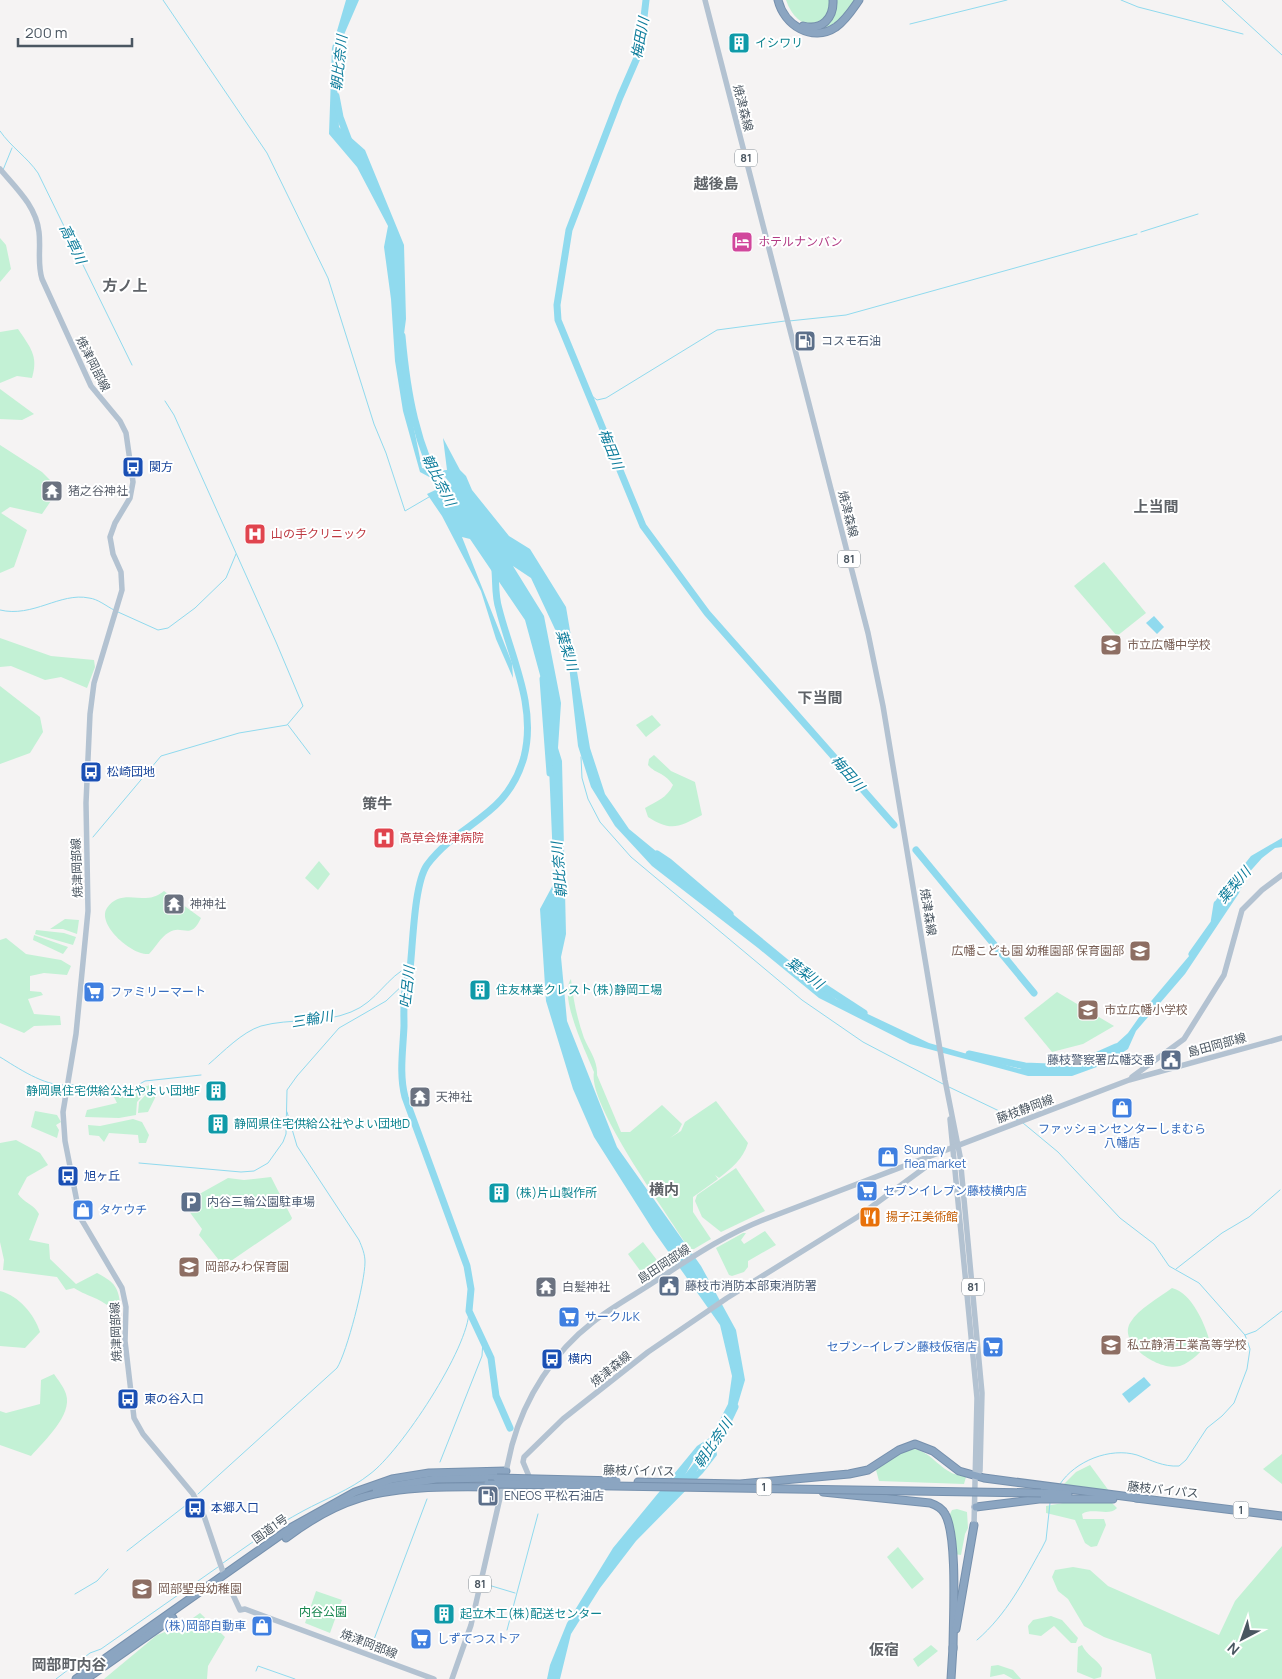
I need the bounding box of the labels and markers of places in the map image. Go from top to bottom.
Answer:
building icon: イシワリ [727,31,751,55]
place label: イシワリ [755,34,803,51]
hotel icon: ホテルナンバン [730,230,754,254]
place label: ホテルナンバン [758,233,843,250]
fuel station icon: コスモ石油 [793,329,817,353]
place label: コスモ石油 [821,332,881,349]
bus stop icon: 関方 [121,455,145,479]
place label: 関方 [149,458,173,475]
temple icon: 猪之谷神社 [40,479,64,503]
place label: 猪之谷神社 [68,482,128,499]
hospital icon: 山の手クリニック [243,522,267,546]
place label: 山の手クリニック [271,525,367,542]
school or university icon: 市立広幡中学校 [1099,633,1123,657]
place label: 市立広幡中学校 [1127,636,1211,653]
bus stop icon: 松崎団地 [79,760,103,784]
place label: 松崎団地 [107,763,155,780]
hospital icon: 高草会焼津病院 [372,826,396,850]
place label: 高草会焼津病院 [400,829,484,846]
temple icon: 神神社 [162,892,186,916]
place label: 神神社 [190,895,226,912]
school or university icon: 広幡こども園 幼稚園部 保育園部 [1128,939,1152,963]
place label: 広幡こども園 幼稚園部 保育園部 [951,942,1124,959]
building icon: 住友林業クレスト(株)静岡工場 [468,978,492,1002]
supermarket icon: ファミリーマート [82,980,106,1004]
place label: 住友林業クレスト(株)静岡工場 [496,981,662,998]
place label: ファミリーマート [110,983,206,1000]
school or university icon: 市立広幡小学校 [1076,998,1100,1022]
place label: 市立広幡小学校 [1104,1001,1188,1018]
public building icon: 藤枝警察署広幡交番 [1159,1048,1183,1072]
place label: 藤枝警察署広幡交番 [1047,1051,1155,1068]
building icon: 静岡県住宅供給公社やよい団地F [204,1079,228,1103]
place label: 静岡県住宅供給公社やよい団地F [26,1082,200,1099]
temple icon: 天神社 [408,1085,432,1109]
place label: 天神社 [436,1088,472,1105]
shop icon: ファッションセンターしまむら 八幡店 [1110,1096,1134,1120]
building icon: 静岡県住宅供給公社やよい団地D [206,1112,230,1136]
place label: 静岡県住宅供給公社やよい団地D [234,1115,410,1132]
place label: ファッションセンターしまむら 八幡店 [1038,1120,1206,1151]
place label: Sunday flea market [904,1141,966,1172]
shop icon: Sunday flea market [876,1145,900,1169]
bus stop icon: 旭ヶ丘 [56,1164,80,1188]
place label: 旭ヶ丘 [84,1167,120,1184]
supermarket icon: セブンイレブン藤枝横内店 [855,1179,879,1203]
building icon: (株)片山製作所 [487,1181,511,1205]
place label: セブンイレブン藤枝横内店 [883,1182,1027,1199]
place label: (株)片山製作所 [515,1184,597,1201]
parking icon: 内谷三輪公園駐車場 [179,1190,203,1214]
place label: 内谷三輪公園駐車場 [207,1193,315,1210]
shop icon: タケウチ [71,1198,95,1222]
place label: タケウチ [99,1201,147,1218]
restaurant icon: 揚子江美術館 [858,1205,882,1229]
place label: 揚子江美術館 [886,1208,958,1225]
school or university icon: 岡部みわ保育園 [177,1255,201,1279]
place label: 岡部みわ保育園 [205,1258,289,1275]
public building icon: 藤枝市消防本部東消防署 [657,1274,681,1298]
temple icon: 白髪神社 [534,1275,558,1299]
place label: 藤枝市消防本部東消防署 [685,1277,817,1294]
place label: 白髪神社 [562,1278,610,1295]
supermarket icon: サークルK [557,1305,581,1329]
place label: サークルK [585,1308,641,1325]
school or university icon: 私立静清工業高等学校 [1099,1333,1123,1357]
supermarket icon: セブン−イレブン藤枝仮宿店 [981,1335,1005,1359]
place label: 私立静清工業高等学校 [1127,1336,1247,1353]
place label: セブン−イレブン藤枝仮宿店 [827,1338,977,1355]
bus stop icon: 横内 [540,1347,564,1371]
place label: 横内 [568,1350,592,1367]
bus stop icon: 東の谷入口 [116,1387,140,1411]
place label: 東の谷入口 [144,1390,204,1407]
fuel station icon: ENEOS 平松石油店 [476,1484,500,1508]
place label: ENEOS 平松石油店 [504,1487,604,1504]
bus stop icon: 本郷入口 [183,1496,207,1520]
place label: 本郷入口 [211,1499,259,1516]
school or university icon: 岡部聖母幼稚園 [130,1577,154,1601]
place label: 岡部聖母幼稚園 [158,1580,242,1597]
building icon: 起立木工(株)配送センター [432,1602,456,1626]
place label: 起立木工(株)配送センター [460,1605,602,1622]
shop icon: (株)岡部自動車 [250,1614,274,1638]
place label: (株)岡部自動車 [164,1617,246,1634]
supermarket icon: しずてつストア [409,1627,433,1651]
place label: しずてつストア [437,1630,521,1647]

